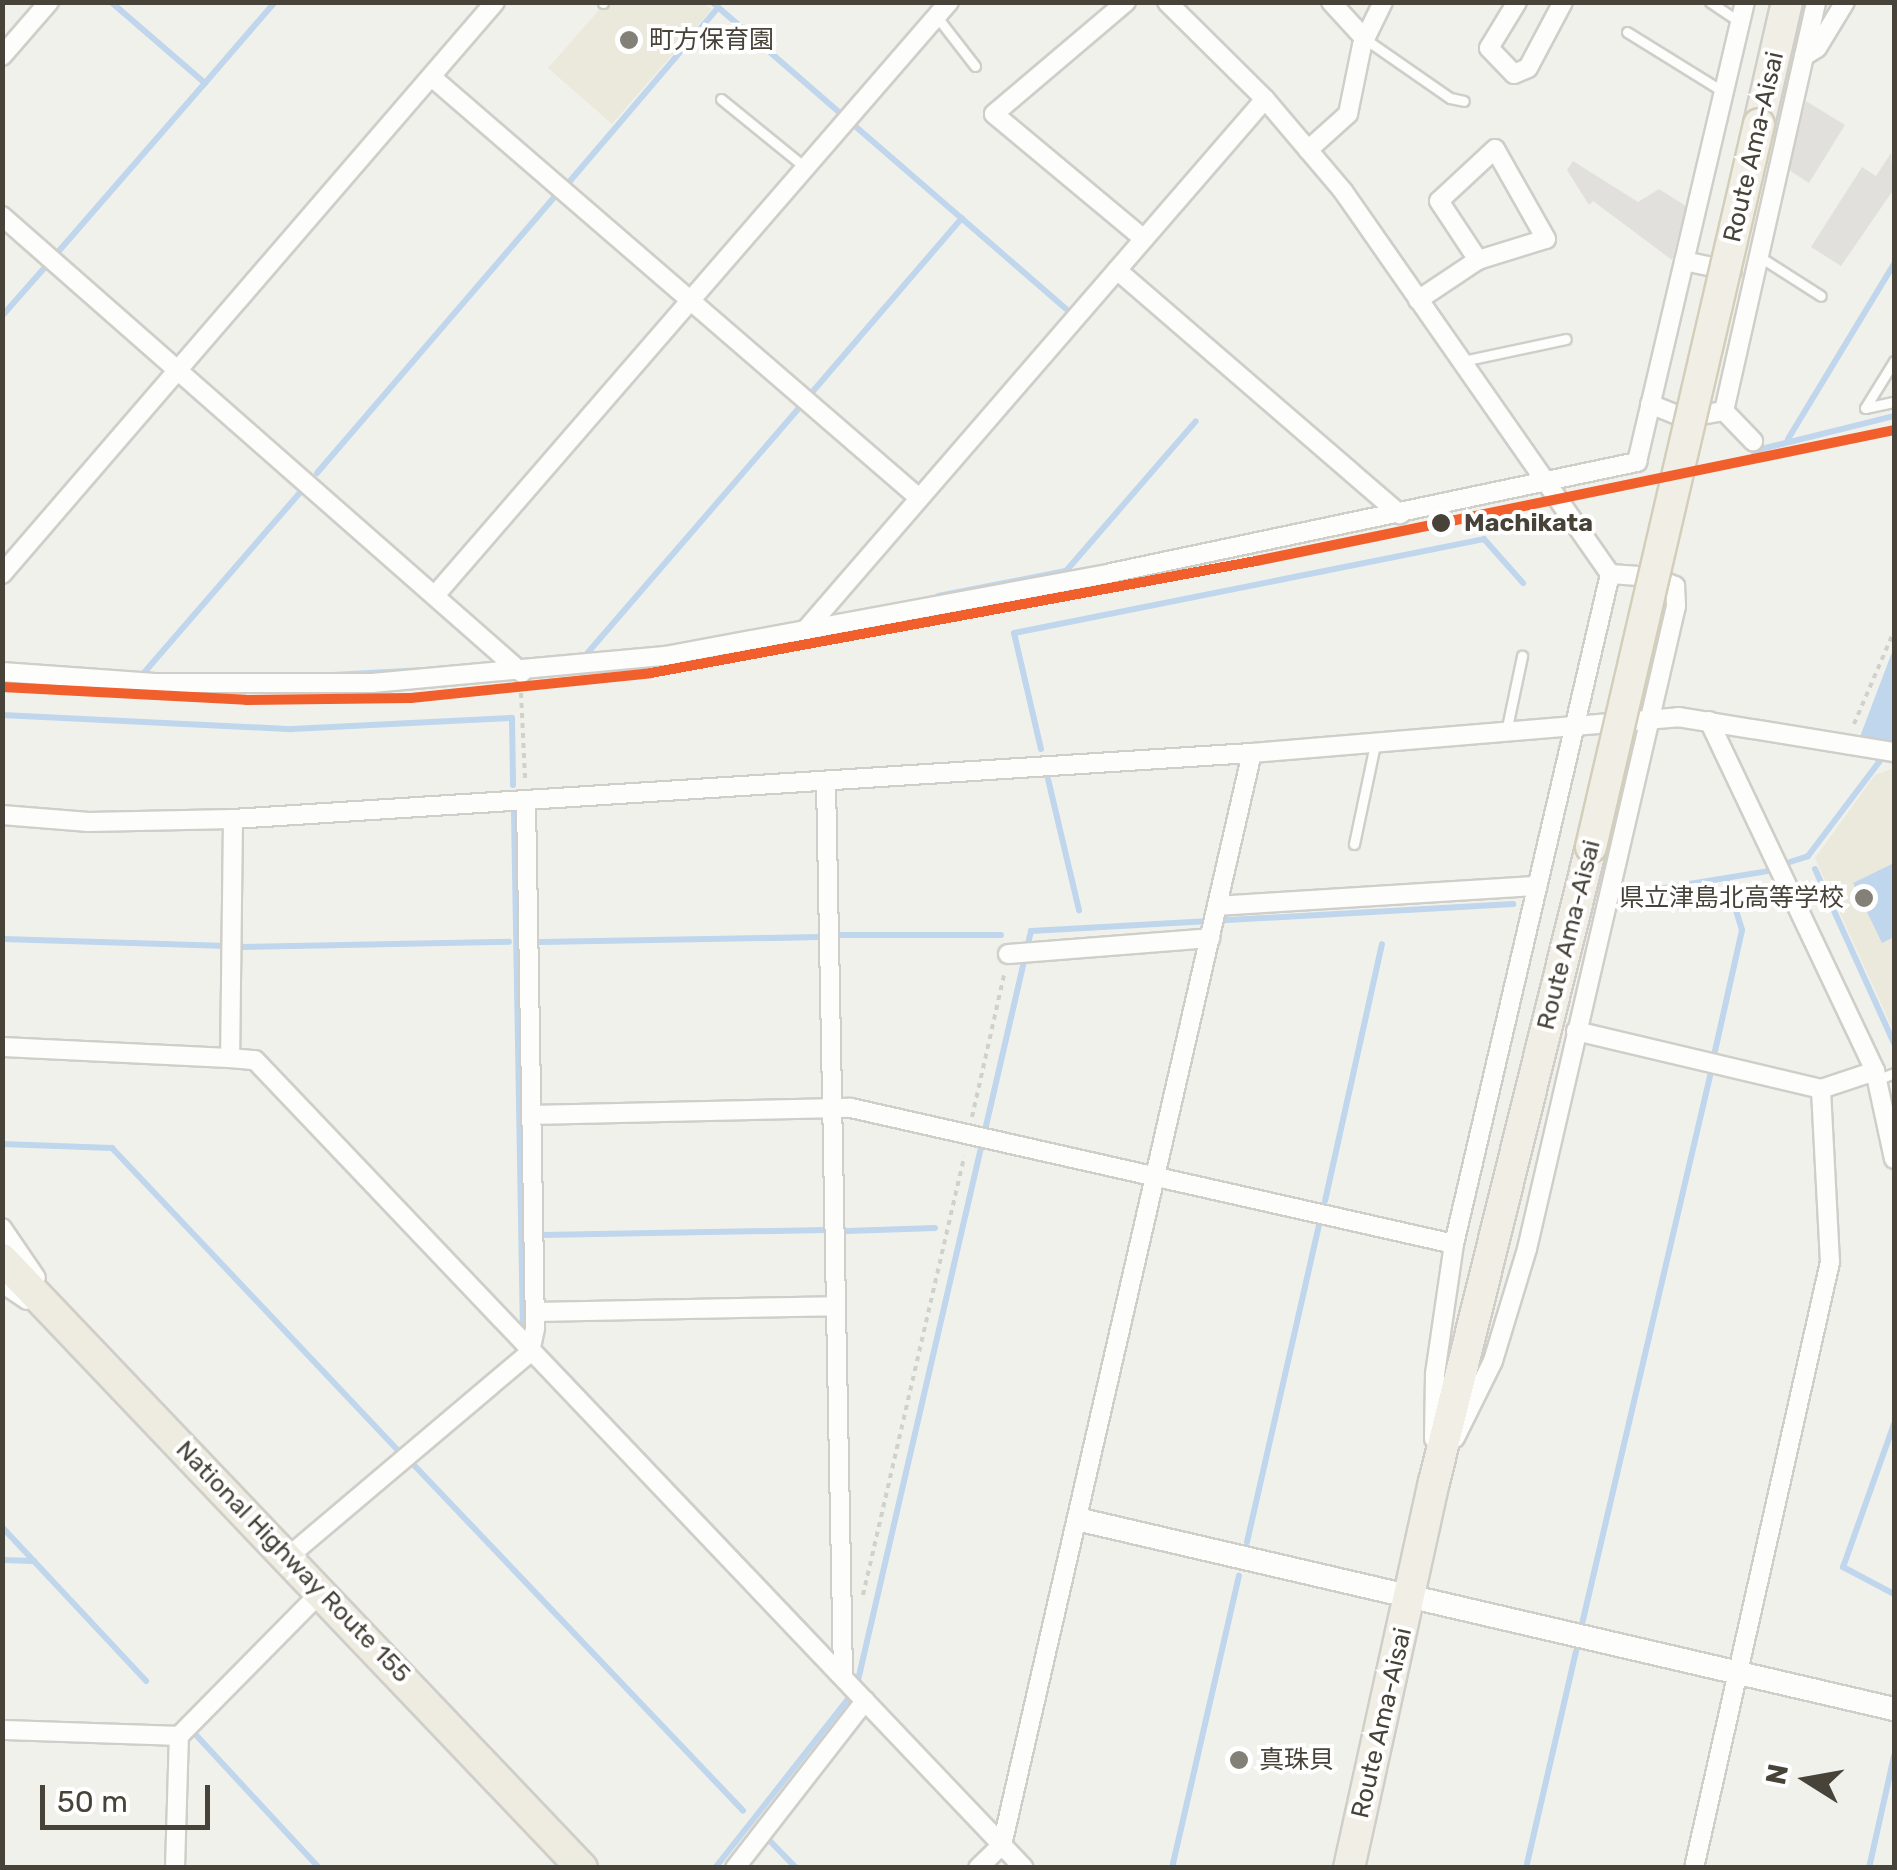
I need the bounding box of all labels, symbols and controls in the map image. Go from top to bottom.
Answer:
place label: 町方保育園 [649,25,774,55]
marker: 町方保育園 [618,29,640,51]
street label: Route Ama-Aisai [1717,49,1791,245]
place label: Machikata [1464,508,1593,538]
marker: Machikata [1428,510,1454,536]
street label: Route Ama-Aisai [1531,837,1607,1033]
place label: 県立津島北高等学校 [1619,883,1844,913]
marker: 県立津島北高等学校 [1853,887,1875,909]
street label: National Highway Route 155 [169,1435,417,1689]
street label: Route Ama-Aisai [1345,1625,1419,1821]
north arrow [1757,1730,1857,1830]
place label: 真珠貝 [1259,1745,1334,1775]
marker: 真珠貝 [1228,1749,1250,1771]
text: N [1759,1761,1795,1787]
scale bar [45,1765,215,1827]
text: 50 m [57,1784,128,1820]

